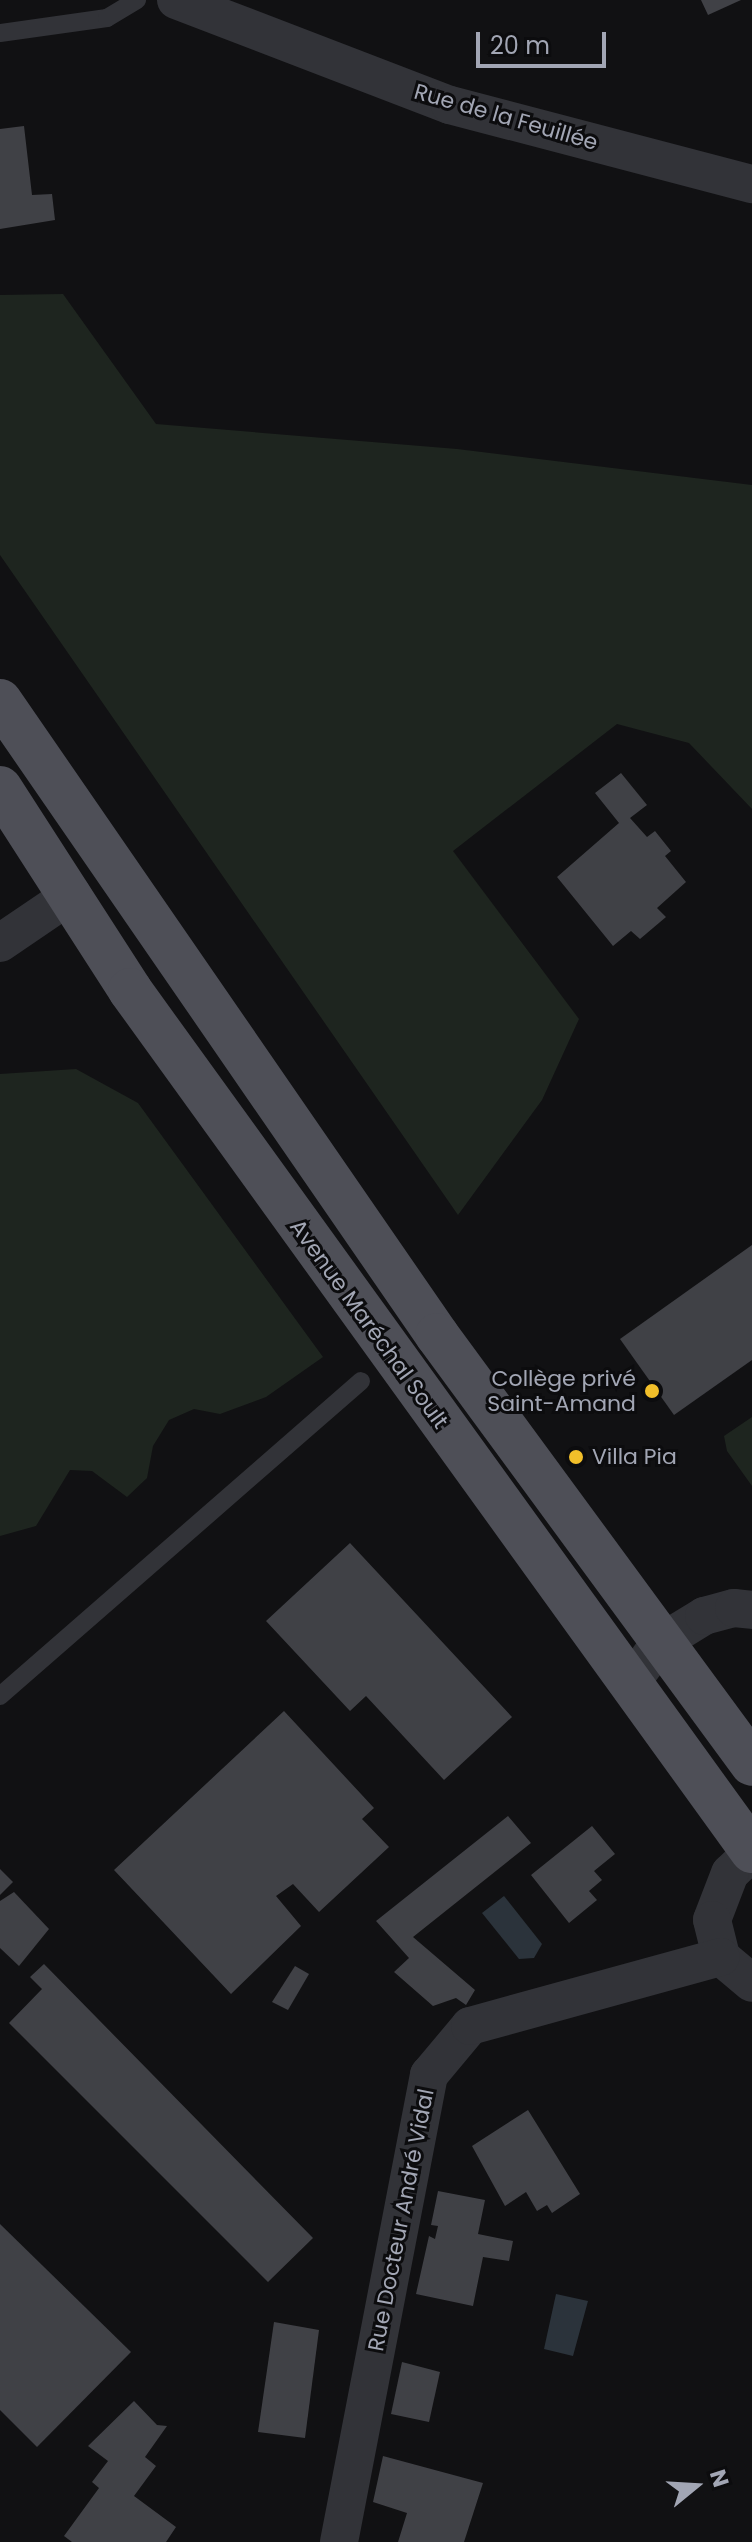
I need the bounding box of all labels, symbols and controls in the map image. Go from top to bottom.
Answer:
scale bar [480,16,610,66]
text: 20 m [490,29,550,62]
street label: Rue de la Feuillée [411,78,601,156]
street label: Avenue Maréchal Soult [284,1214,454,1434]
place label: Collège privé Saint-Amand [487,1365,636,1416]
marker: Collège privé Saint-Amand [643,1382,661,1400]
place label: Villa Pia [592,1444,677,1470]
marker: Villa Pia [567,1448,585,1466]
street label: Rue Docteur André Vidal [363,2087,439,2353]
north arrow [656,2446,736,2526]
text: N [702,2466,737,2491]

